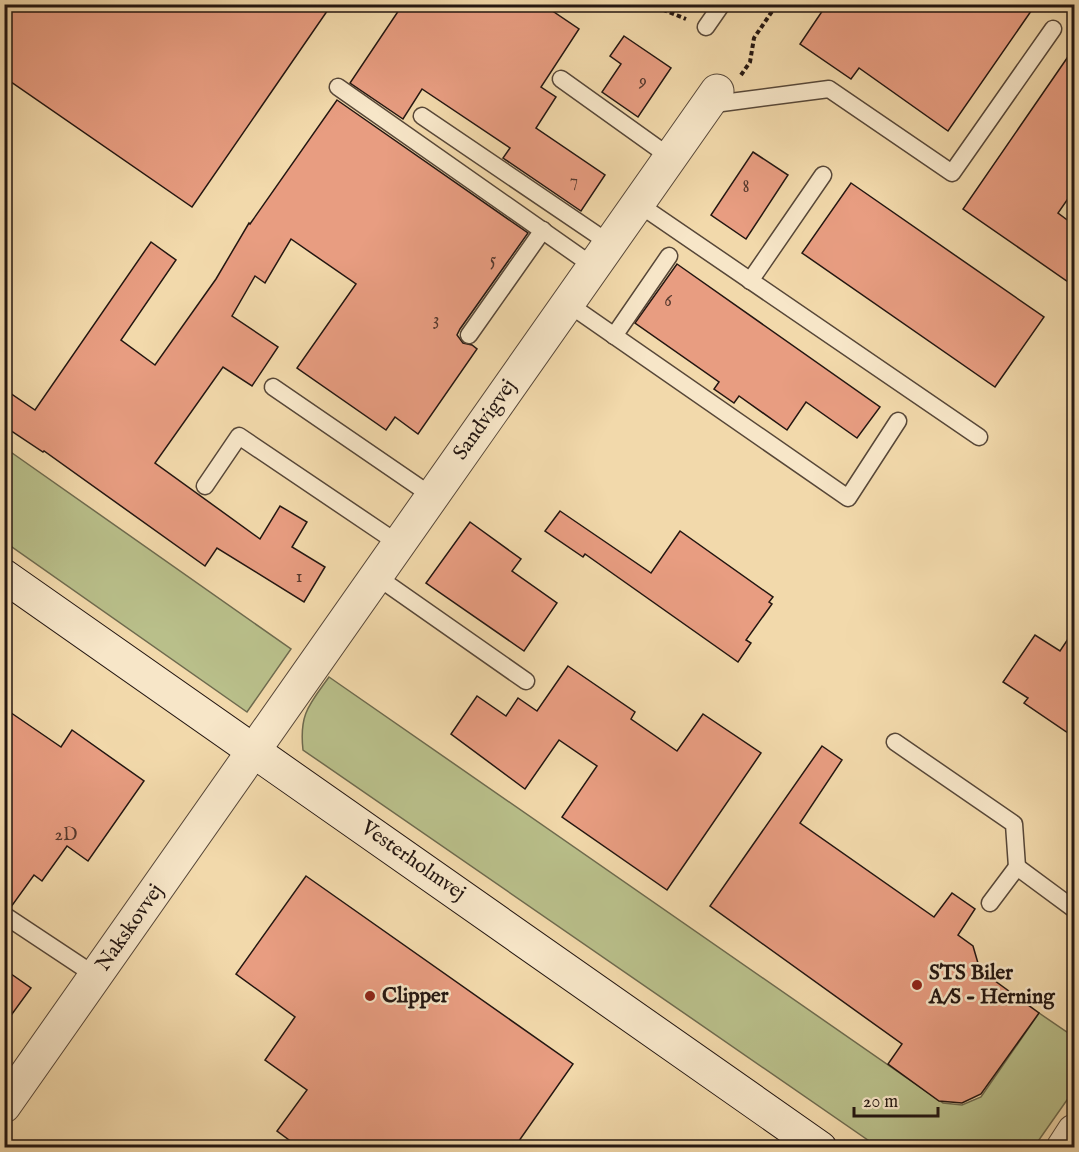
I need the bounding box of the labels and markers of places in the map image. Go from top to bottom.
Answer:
place label: STS Biler A/S - Herning [928,960,1055,1011]
marker: STS Biler A/S - Herning [910,978,924,992]
place label: Clipper [382,983,449,1010]
marker: Clipper [363,989,377,1003]

